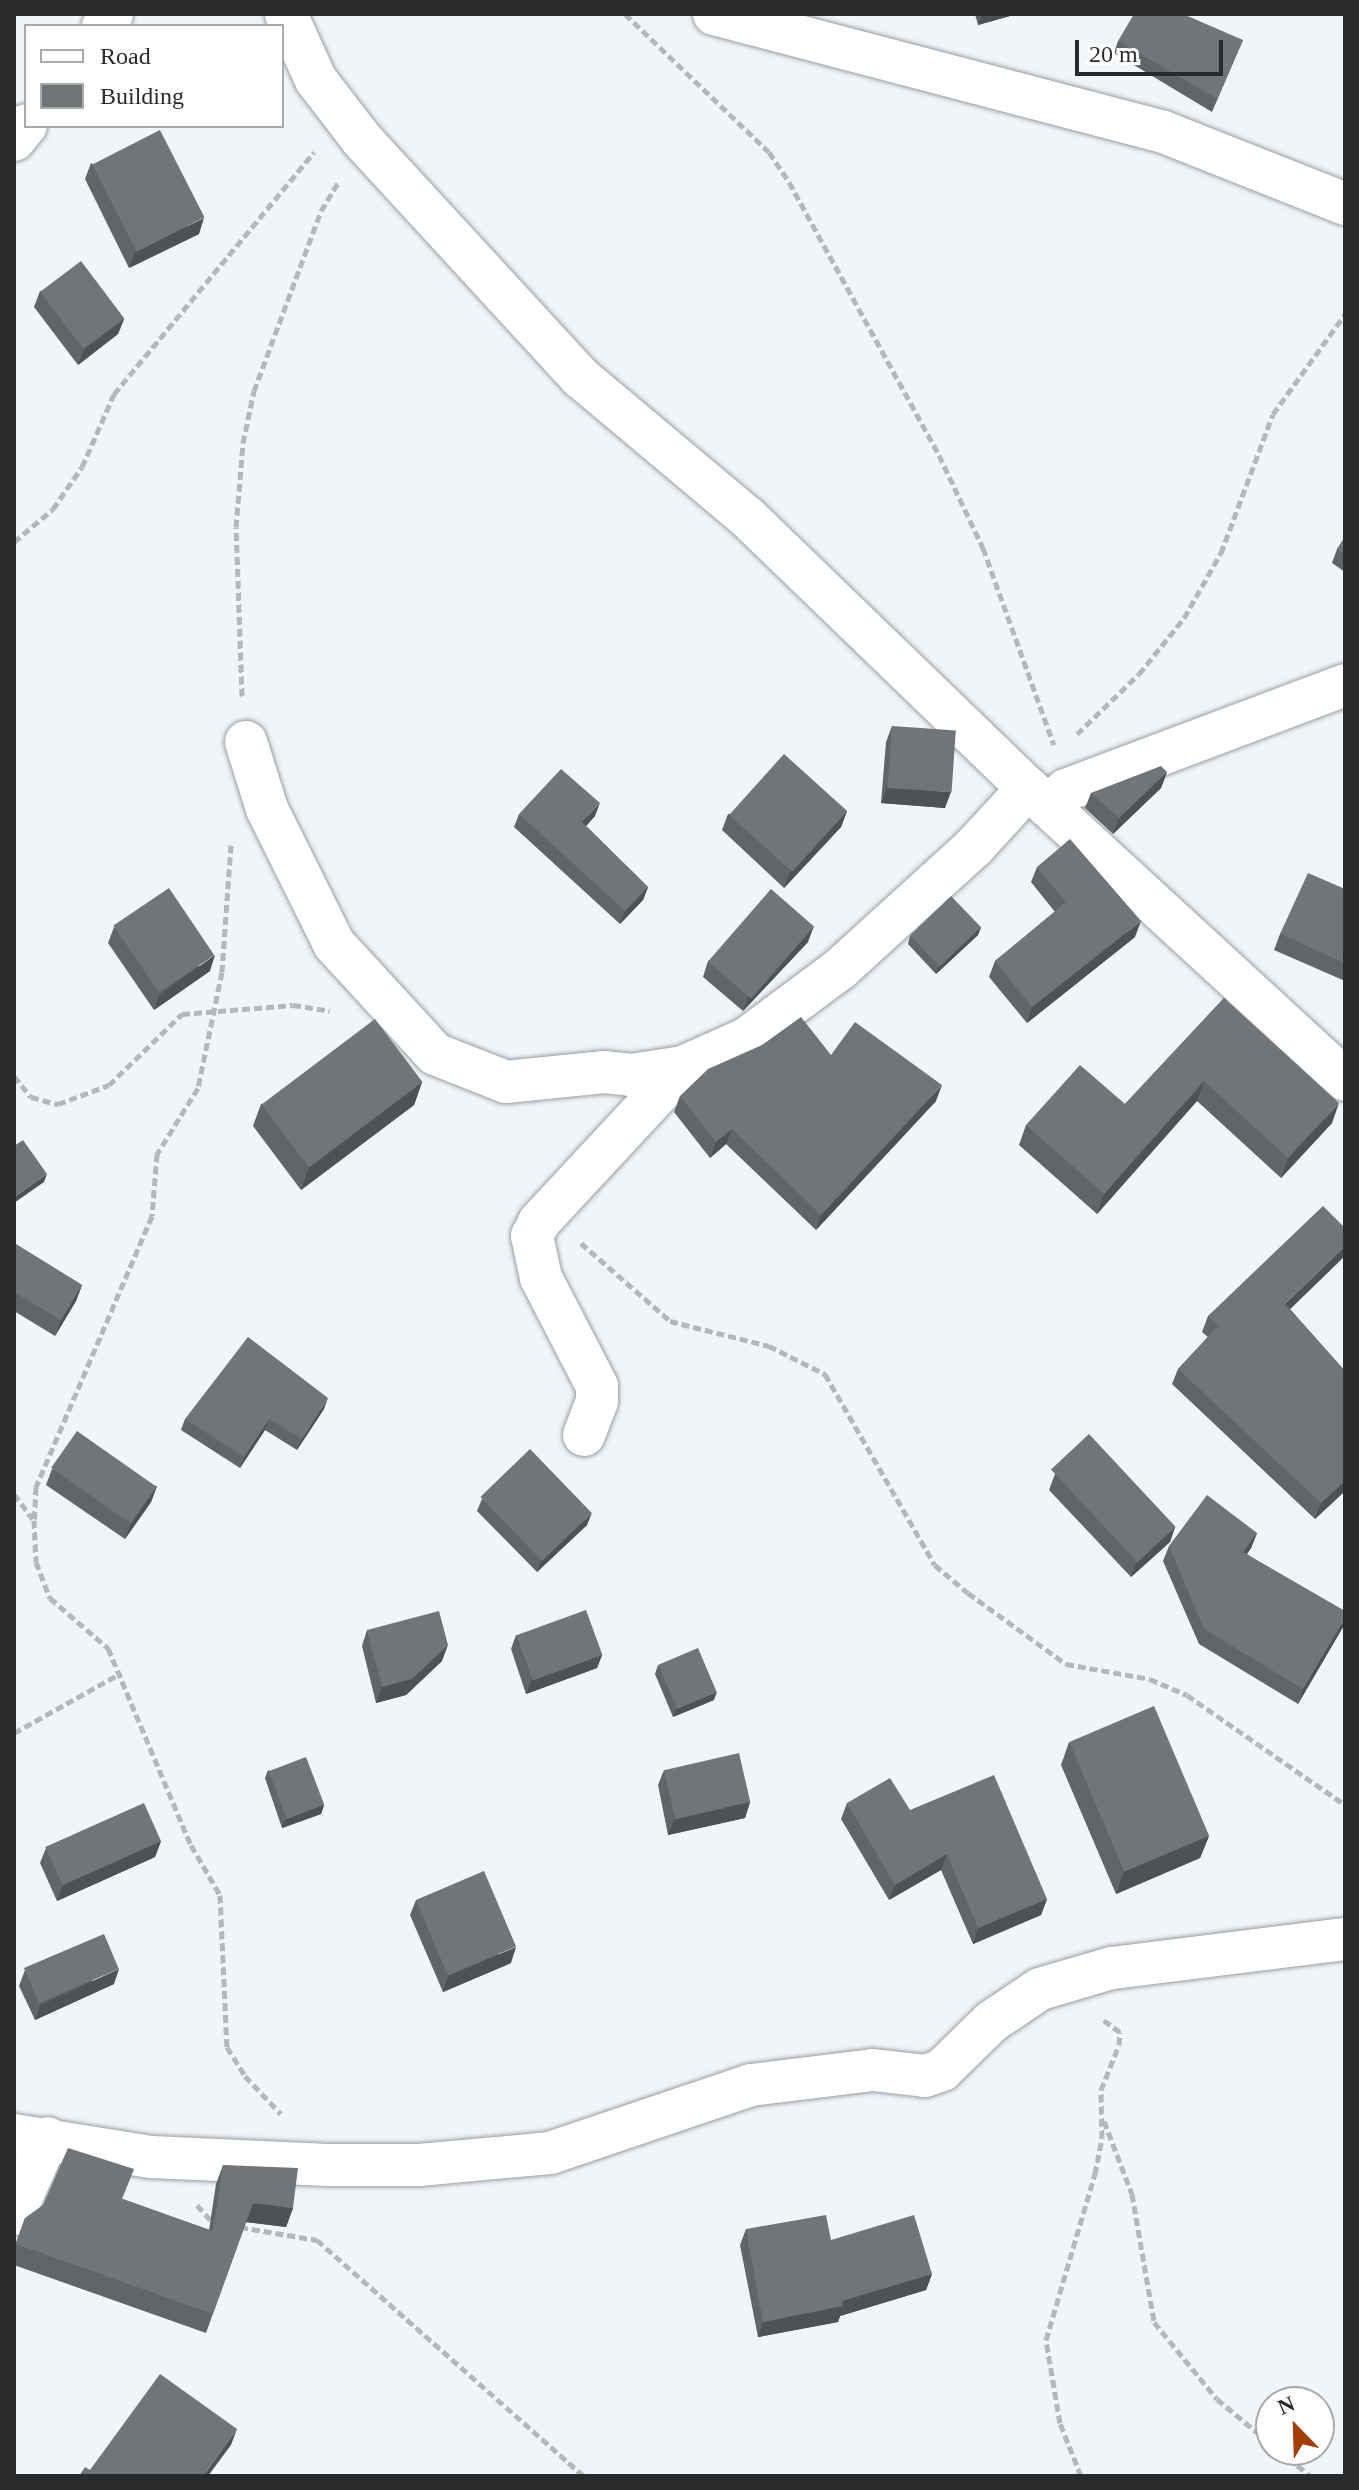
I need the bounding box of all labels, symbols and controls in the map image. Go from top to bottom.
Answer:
legend [24,24,284,128]
scale bar [1079,24,1227,74]
text: 20 m [1089,41,1138,67]
text: Road [100,43,151,69]
text: Building [100,83,184,109]
north arrow [1255,2386,1335,2466]
text: N [1274,2391,1298,2420]

